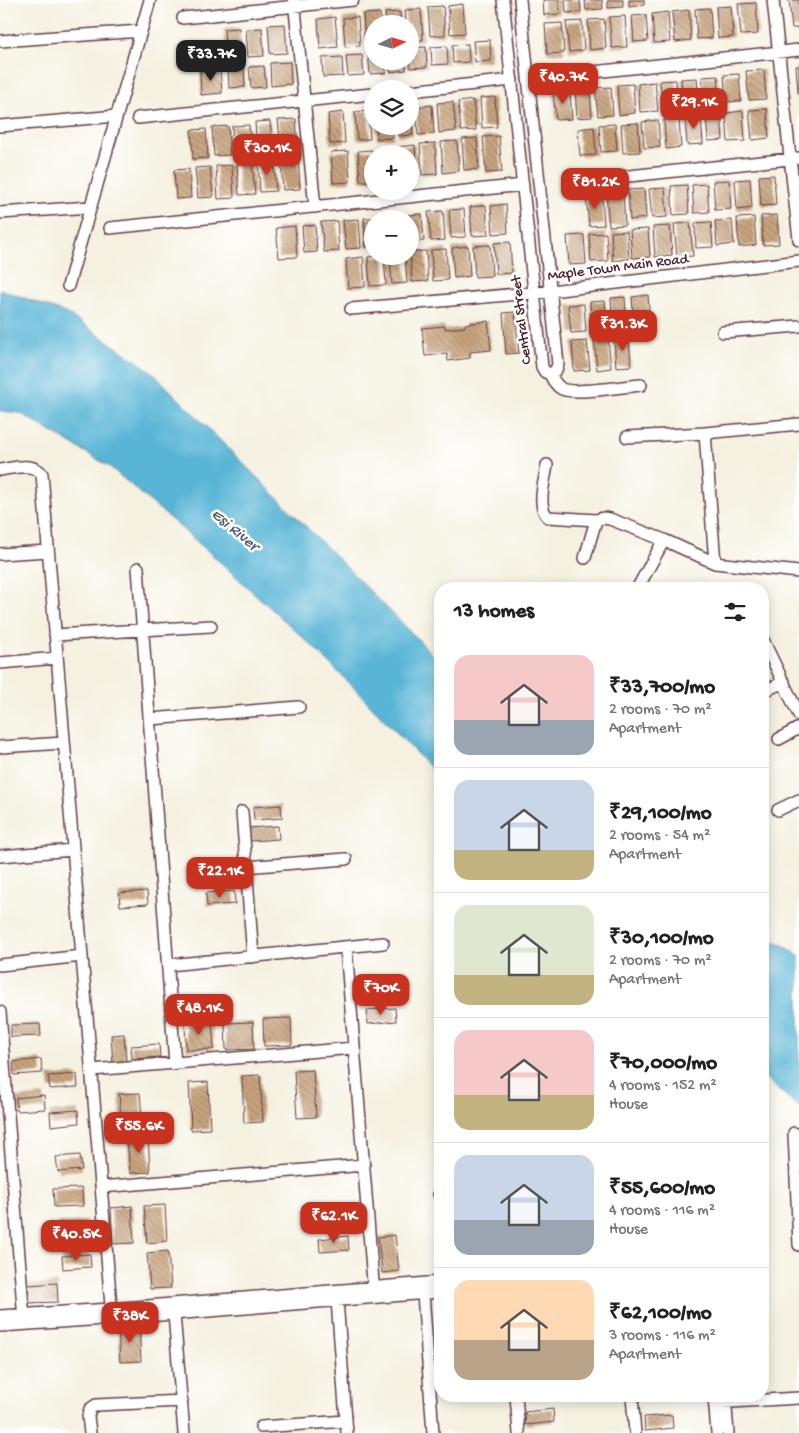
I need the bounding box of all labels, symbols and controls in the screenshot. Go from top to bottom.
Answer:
north arrow [364,15,419,70]
map controls [364,15,419,265]
pin: ₹33.7K [170,39,252,82]
text: ₹33.7K [187,46,235,65]
pin: ₹40.7K [522,62,604,105]
text: ₹40.7K [539,69,587,88]
button: layers [364,80,419,135]
pin: ₹29.1K [653,88,735,130]
text: ₹29.1K [671,94,717,113]
pin: ₹30.1K [226,134,308,176]
text: ₹30.1K [244,140,290,159]
button: + [364,145,419,200]
pin: ₹81.2K [554,168,636,210]
text: ₹81.2K [572,174,618,193]
button: − [364,210,419,265]
street label: Maple Town Main Road [546,250,691,286]
street label: Central Street [507,273,536,366]
pin: ₹31.3K [582,310,664,352]
text: ₹31.3K [600,316,646,335]
water label: Esi River [206,506,264,558]
icon: filters [721,598,749,626]
text: 13 homes [454,600,534,625]
icon: home [494,675,554,735]
text: ₹33,700/mo [609,676,715,701]
text: 2 rooms · 70 m² [609,701,712,720]
text: Apartment [609,720,681,739]
icon: home [494,800,554,860]
text: ₹29,100/mo [609,802,712,827]
text: 2 rooms · 54 m² [609,827,710,846]
text: Apartment [609,846,681,865]
pin: ₹22.1K [179,856,261,899]
text: ₹22.1K [197,863,243,882]
icon: home [494,925,554,985]
text: ₹30,100/mo [609,927,714,952]
text: 2 rooms · 70 m² [609,952,712,971]
text: Apartment [609,971,681,990]
pin: ₹70K [351,974,411,1016]
text: ₹70K [363,980,399,999]
pin: ₹48.1K [158,994,240,1036]
text: ₹48.1K [176,1000,222,1019]
icon: home [494,1050,554,1110]
text: ₹70,000/mo [609,1052,717,1077]
text: 4 rooms · 152 m² [609,1077,717,1096]
text: House [609,1096,648,1115]
pin: ₹55.6K [98,1112,180,1154]
text: ₹55.6K [115,1118,163,1137]
icon: home [494,1175,554,1235]
text: ₹55,600/mo [609,1177,715,1202]
pin: ₹62.1K [293,1202,375,1244]
text: 4 rooms · 116 m² [609,1202,715,1221]
text: ₹62.1K [311,1208,357,1227]
pin: ₹40.5K [35,1220,117,1262]
text: House [609,1221,648,1240]
text: ₹40.5K [52,1226,100,1245]
icon: home [494,1300,554,1360]
pin: ₹38K [100,1302,160,1344]
text: ₹62,100/mo [609,1302,712,1327]
text: ₹38K [112,1308,148,1327]
text: 3 rooms · 116 m² [609,1327,716,1346]
text: Apartment [609,1346,681,1365]

